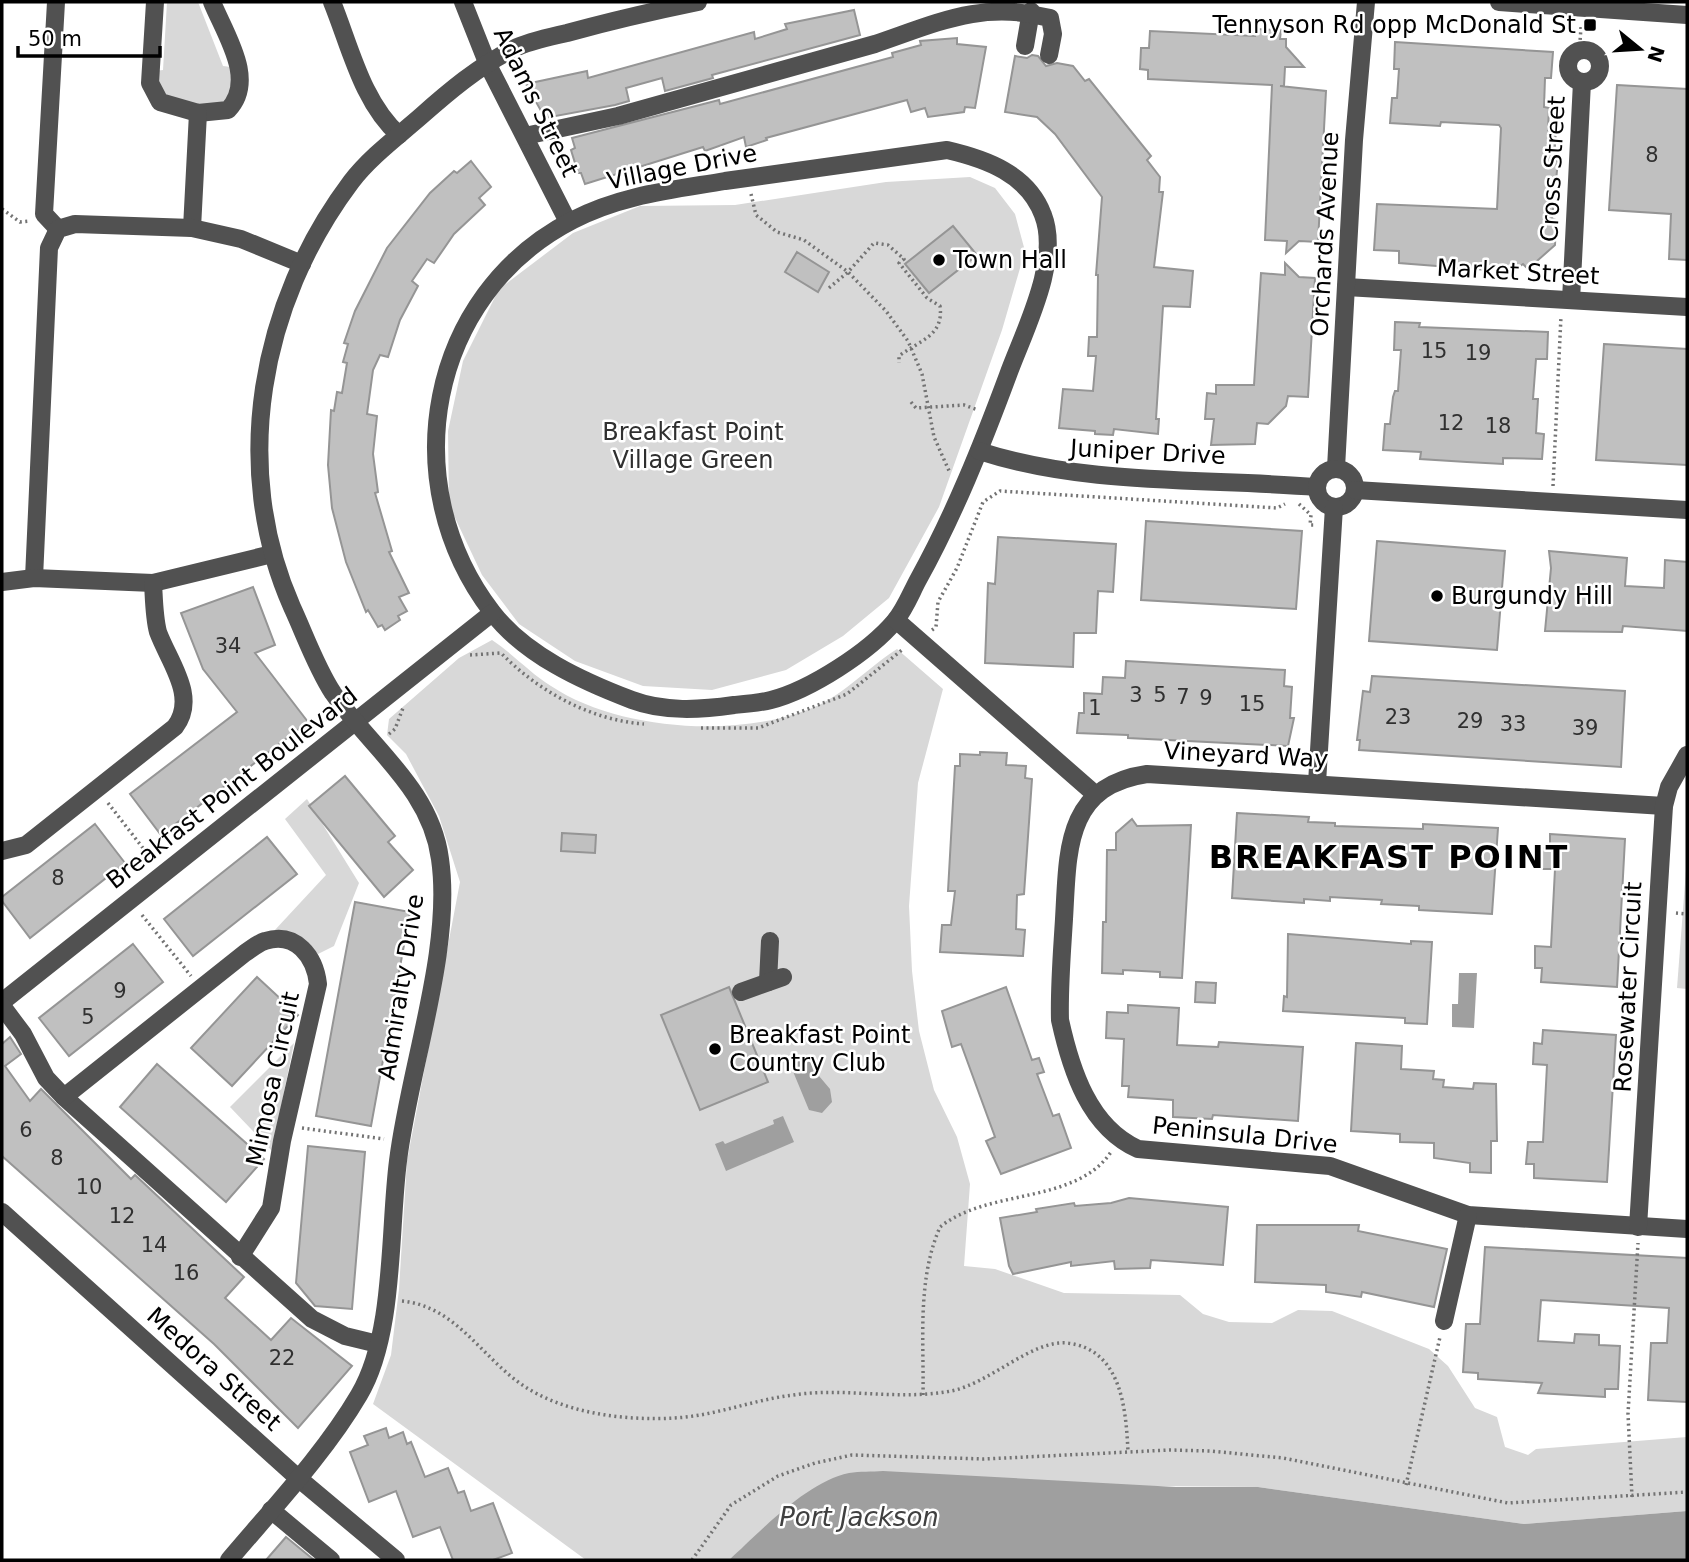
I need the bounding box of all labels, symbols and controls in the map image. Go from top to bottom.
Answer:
place label: Tennyson Rd opp McDonald St [1212,11,1576,39]
scale bar [18,14,159,58]
north arrow [1605,14,1675,84]
marker: Tennyson Rd opp McDonald St [1582,17,1598,33]
street label: Adams Street [488,23,584,181]
text: 50 m [28,27,82,51]
text: N [1643,43,1669,65]
street label: Cross Street [1535,95,1571,243]
street label: Orchards Avenue [1306,131,1344,337]
street label: Village Drive [605,139,759,195]
house number: 8 [1645,143,1659,167]
place label: Town Hall [952,246,1067,274]
marker: Town Hall [931,252,947,268]
street label: Market Street [1436,254,1600,290]
house number: 15 [1421,339,1447,363]
house number: 19 [1465,341,1491,365]
house number: 12 [1438,411,1464,435]
house number: 18 [1485,414,1511,438]
park label: Breakfast Point Village Green [602,418,784,474]
street label: Juniper Drive [1068,434,1226,470]
place label: Burgundy Hill [1451,582,1613,610]
marker: Burgundy Hill [1429,588,1445,604]
house number: 34 [215,634,241,658]
street label: Breakfast Point Boulevard [101,681,363,895]
house number: 3 [1129,683,1143,707]
house number: 5 [1153,683,1167,707]
house number: 7 [1176,685,1190,709]
house number: 9 [1199,686,1213,710]
house number: 15 [1239,692,1265,716]
house number: 1 [1088,696,1102,720]
house number: 23 [1385,705,1411,729]
house number: 29 [1457,709,1483,733]
house number: 33 [1500,712,1526,736]
house number: 39 [1572,716,1598,740]
street label: Vineyard Way [1163,737,1329,773]
district label: BREAKFAST POINT [1209,838,1569,876]
house number: 8 [51,866,65,890]
street label: Rosewater Circuit [1609,881,1647,1093]
street label: Admiralty Drive [372,892,430,1082]
house number: 9 [113,979,127,1003]
street label: Mimosa Circuit [241,989,305,1169]
house number: 5 [81,1005,95,1029]
place label: Breakfast Point Country Club [729,1021,910,1077]
marker: Breakfast Point Country Club [707,1041,723,1057]
street label: Peninsula Drive [1151,1111,1339,1159]
house number: 6 [19,1118,33,1142]
house number: 8 [50,1146,64,1170]
house number: 10 [76,1175,102,1199]
house number: 12 [109,1204,135,1228]
house number: 14 [141,1233,167,1257]
house number: 16 [173,1261,199,1285]
street label: Medora Street [141,1302,287,1436]
house number: 22 [269,1346,295,1370]
water label: Port Jackson [779,1502,939,1532]

